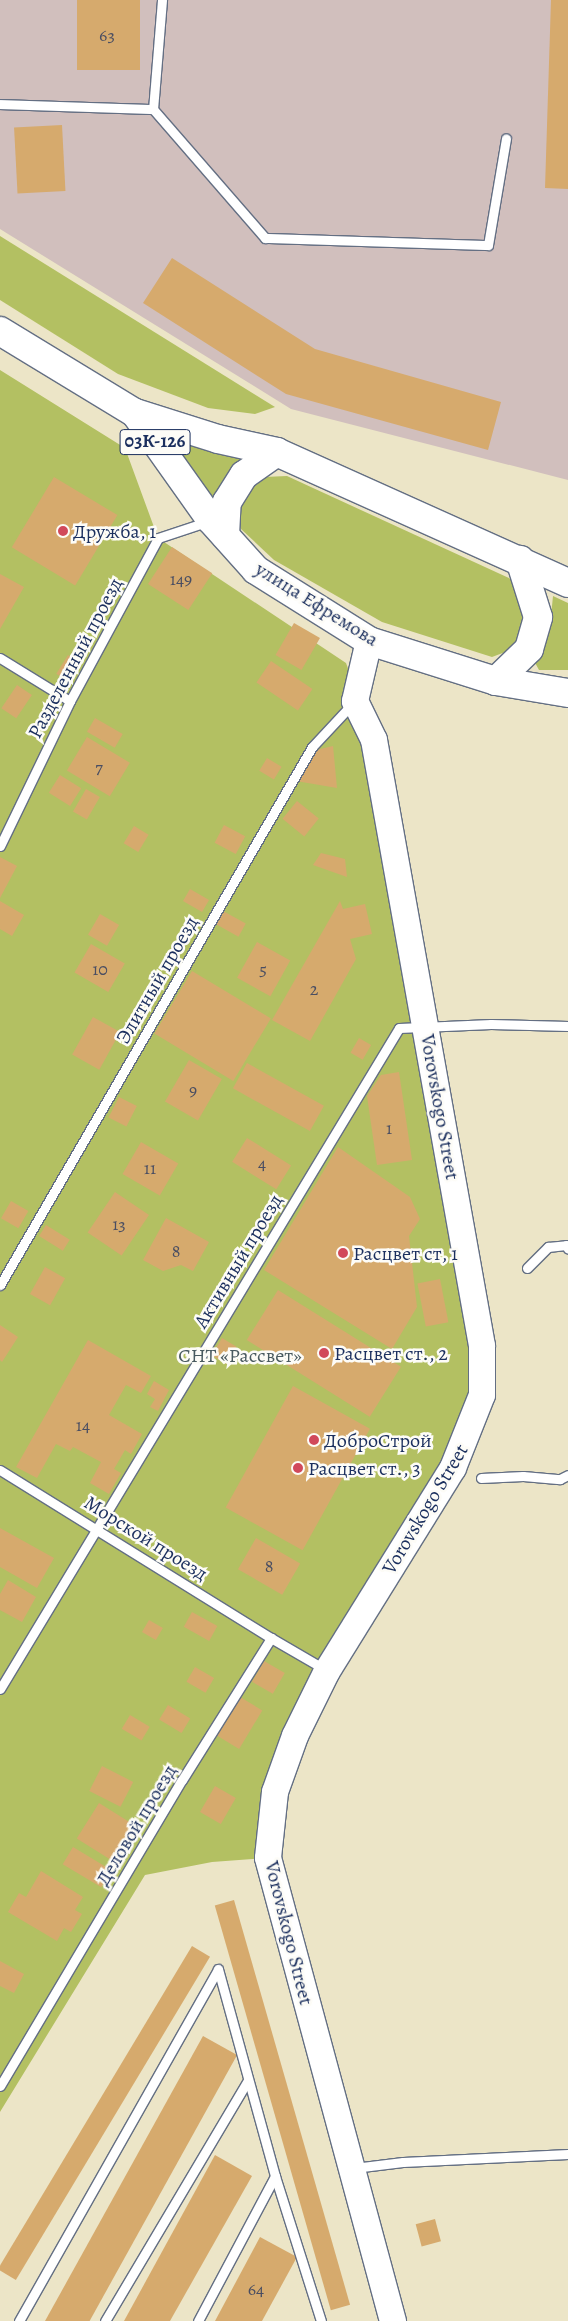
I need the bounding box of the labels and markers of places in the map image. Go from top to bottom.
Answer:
place label: Дружба, 1 [73,519,156,543]
marker: Дружба, 1 [57,525,69,537]
place label: Расцвет ст, 1 [353,1241,458,1265]
marker: Расцвет ст, 1 [337,1247,349,1259]
place label: Расцвет ст., 2 [334,1341,448,1365]
marker: Расцвет ст., 2 [318,1347,330,1359]
place label: ДоброСтрой [324,1428,432,1452]
marker: ДоброСтрой [308,1434,320,1446]
place label: Расцвет ст., 3 [308,1456,421,1480]
marker: Расцвет ст., 3 [292,1462,304,1474]

